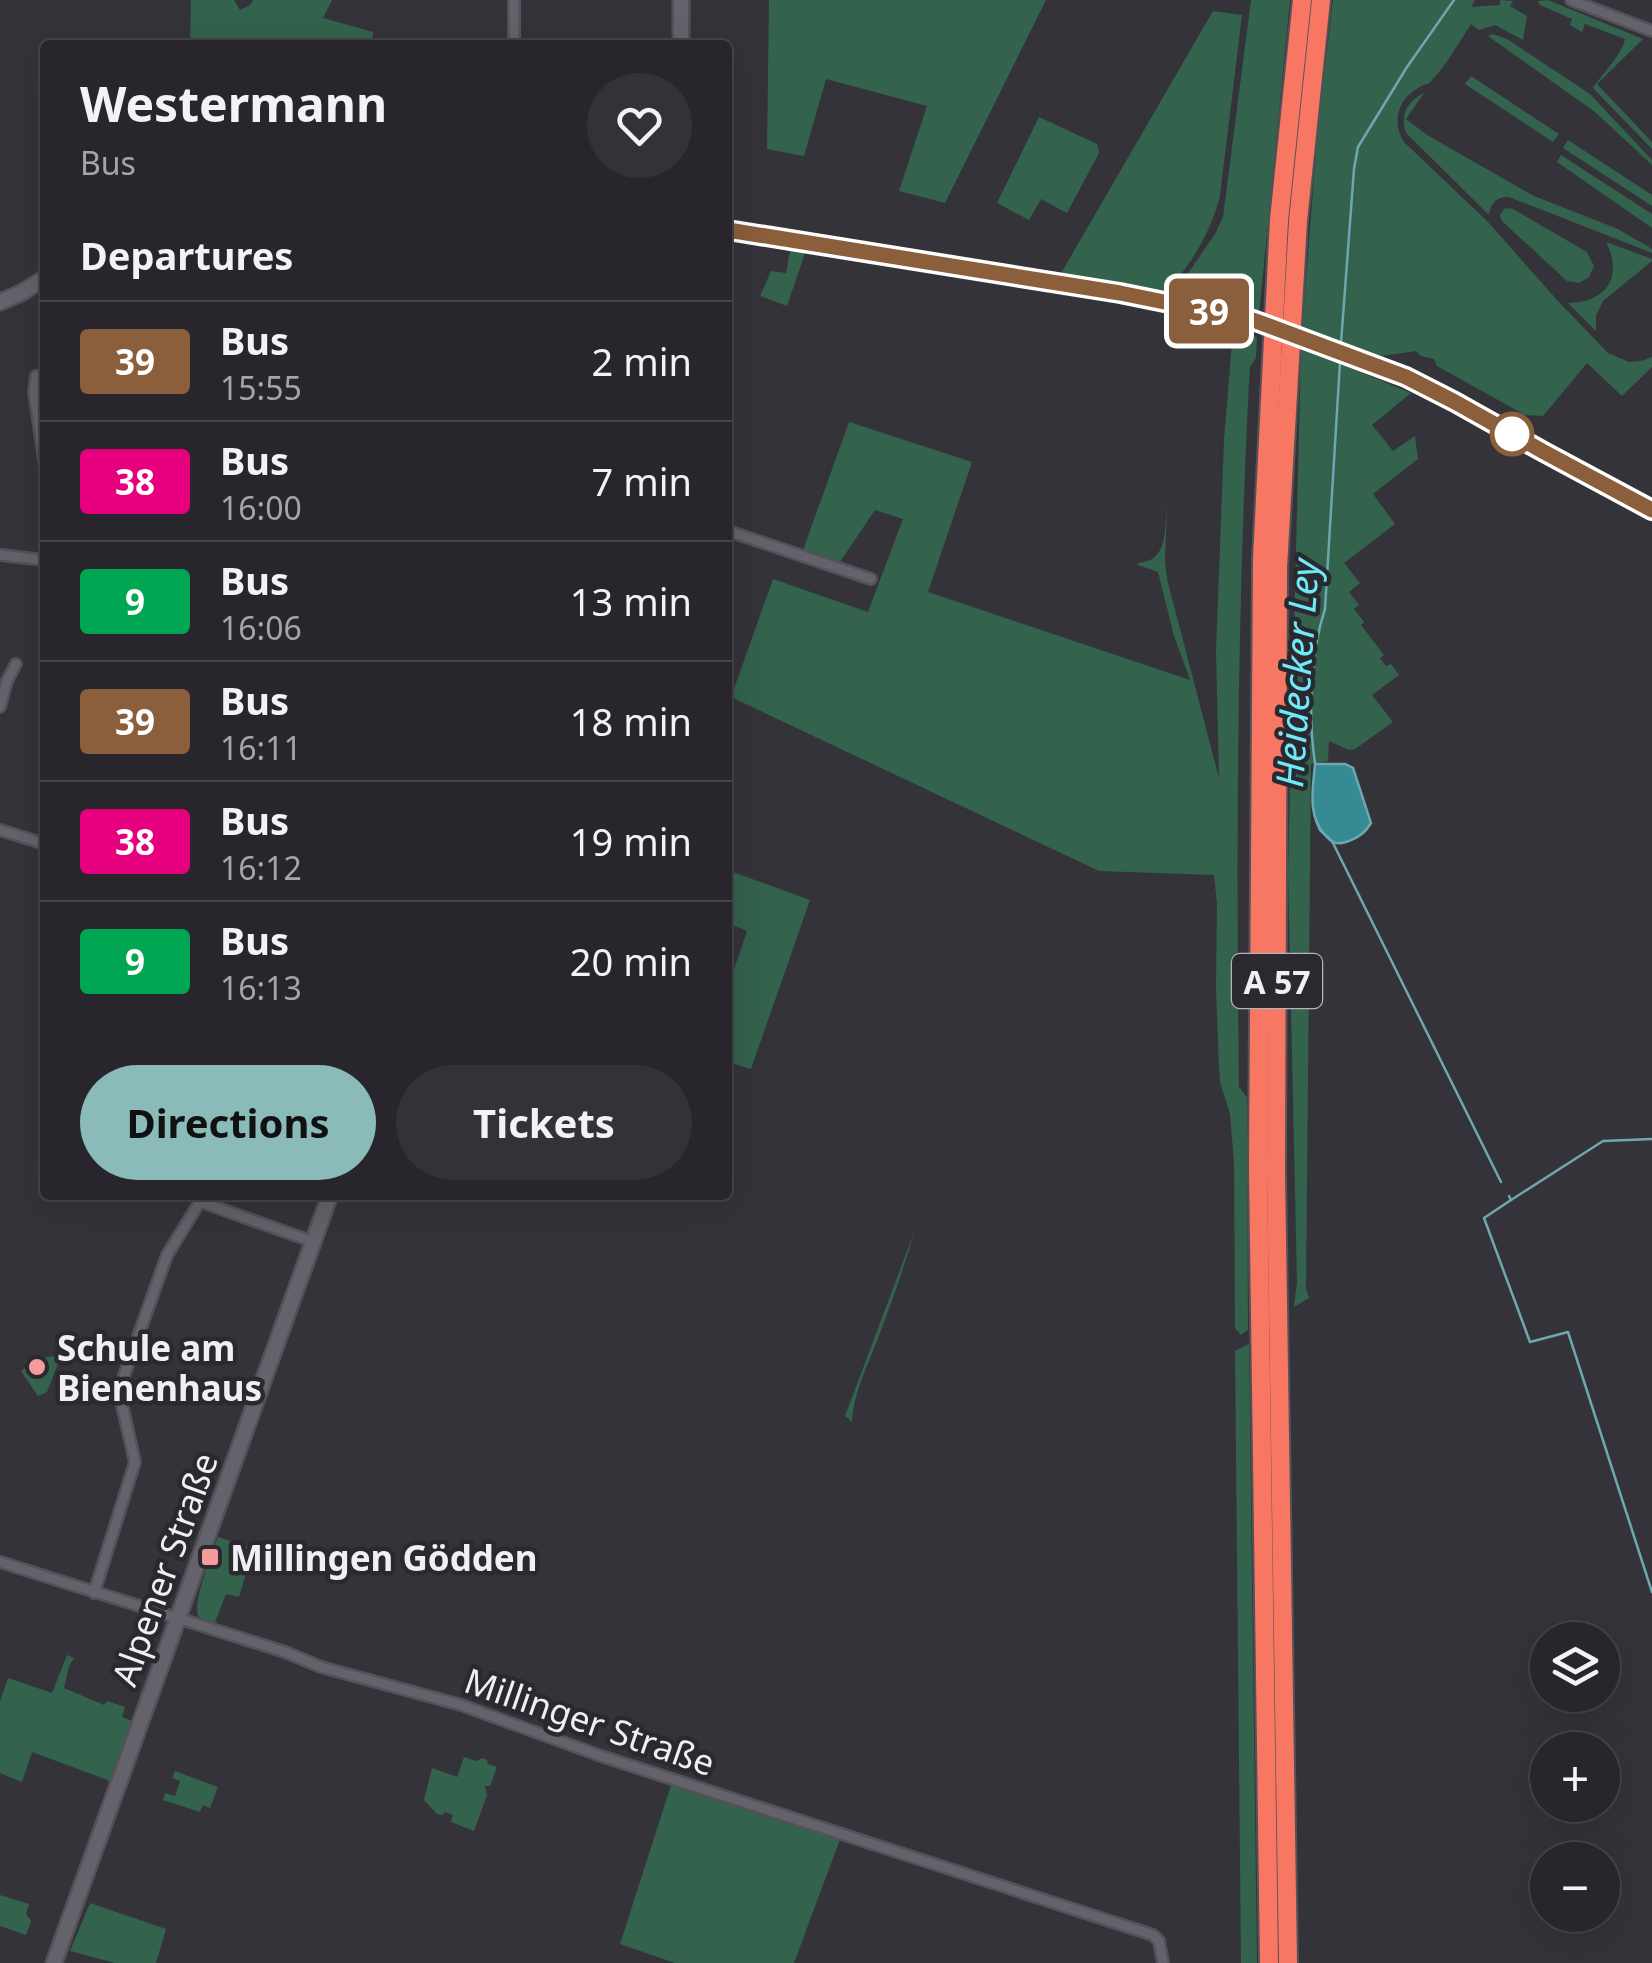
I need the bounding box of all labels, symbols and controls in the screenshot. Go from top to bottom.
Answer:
text: Westermann [80,71,387,136]
button: heart [587,73,692,178]
text: Bus [80,141,136,184]
text: Departures [80,229,293,281]
line badge: 39 [1164,278,1254,344]
text: 39 [1189,288,1229,335]
text: Bus [220,314,289,366]
text: 2 min [592,335,692,387]
text: 39 [115,338,155,385]
text: 15:55 [220,366,302,409]
unlabelled marker [1491,413,1533,455]
text: Bus [220,434,289,486]
text: 7 min [592,455,692,507]
text: 38 [115,458,155,505]
text: 16:00 [220,486,302,529]
text: Bus [220,554,289,606]
water label: Heidecker Ley [1262,555,1330,789]
text: 13 min [570,575,692,627]
text: 9 [125,578,145,625]
text: 16:06 [220,606,302,649]
text: Bus [220,674,289,726]
text: 18 min [570,695,692,747]
text: 39 [115,698,155,745]
text: 16:11 [220,726,302,769]
text: Bus [220,794,289,846]
text: 19 min [570,815,692,867]
text: 38 [115,818,155,865]
text: 16:12 [220,846,302,889]
text: Bus [220,914,289,966]
text: 20 min [570,935,692,987]
text: 9 [125,938,145,985]
road number: A 57 [1232,954,1322,1008]
text: 16:13 [220,966,302,1009]
button: Directions [80,1065,376,1180]
button: Tickets [396,1065,692,1180]
place label: Schule am Bienenhaus [57,1324,262,1411]
marker: Schule am Bienenhaus [26,1356,48,1378]
street label: Alpener Straße [100,1446,228,1692]
place label: Millingen Gödden [230,1534,538,1581]
marker: Millingen Gödden [199,1546,221,1568]
map controls [1530,1622,1620,1932]
button: layers [1530,1622,1620,1712]
street label: Millinger Straße [459,1656,721,1786]
button: + [1530,1732,1620,1822]
button: − [1530,1842,1620,1932]

